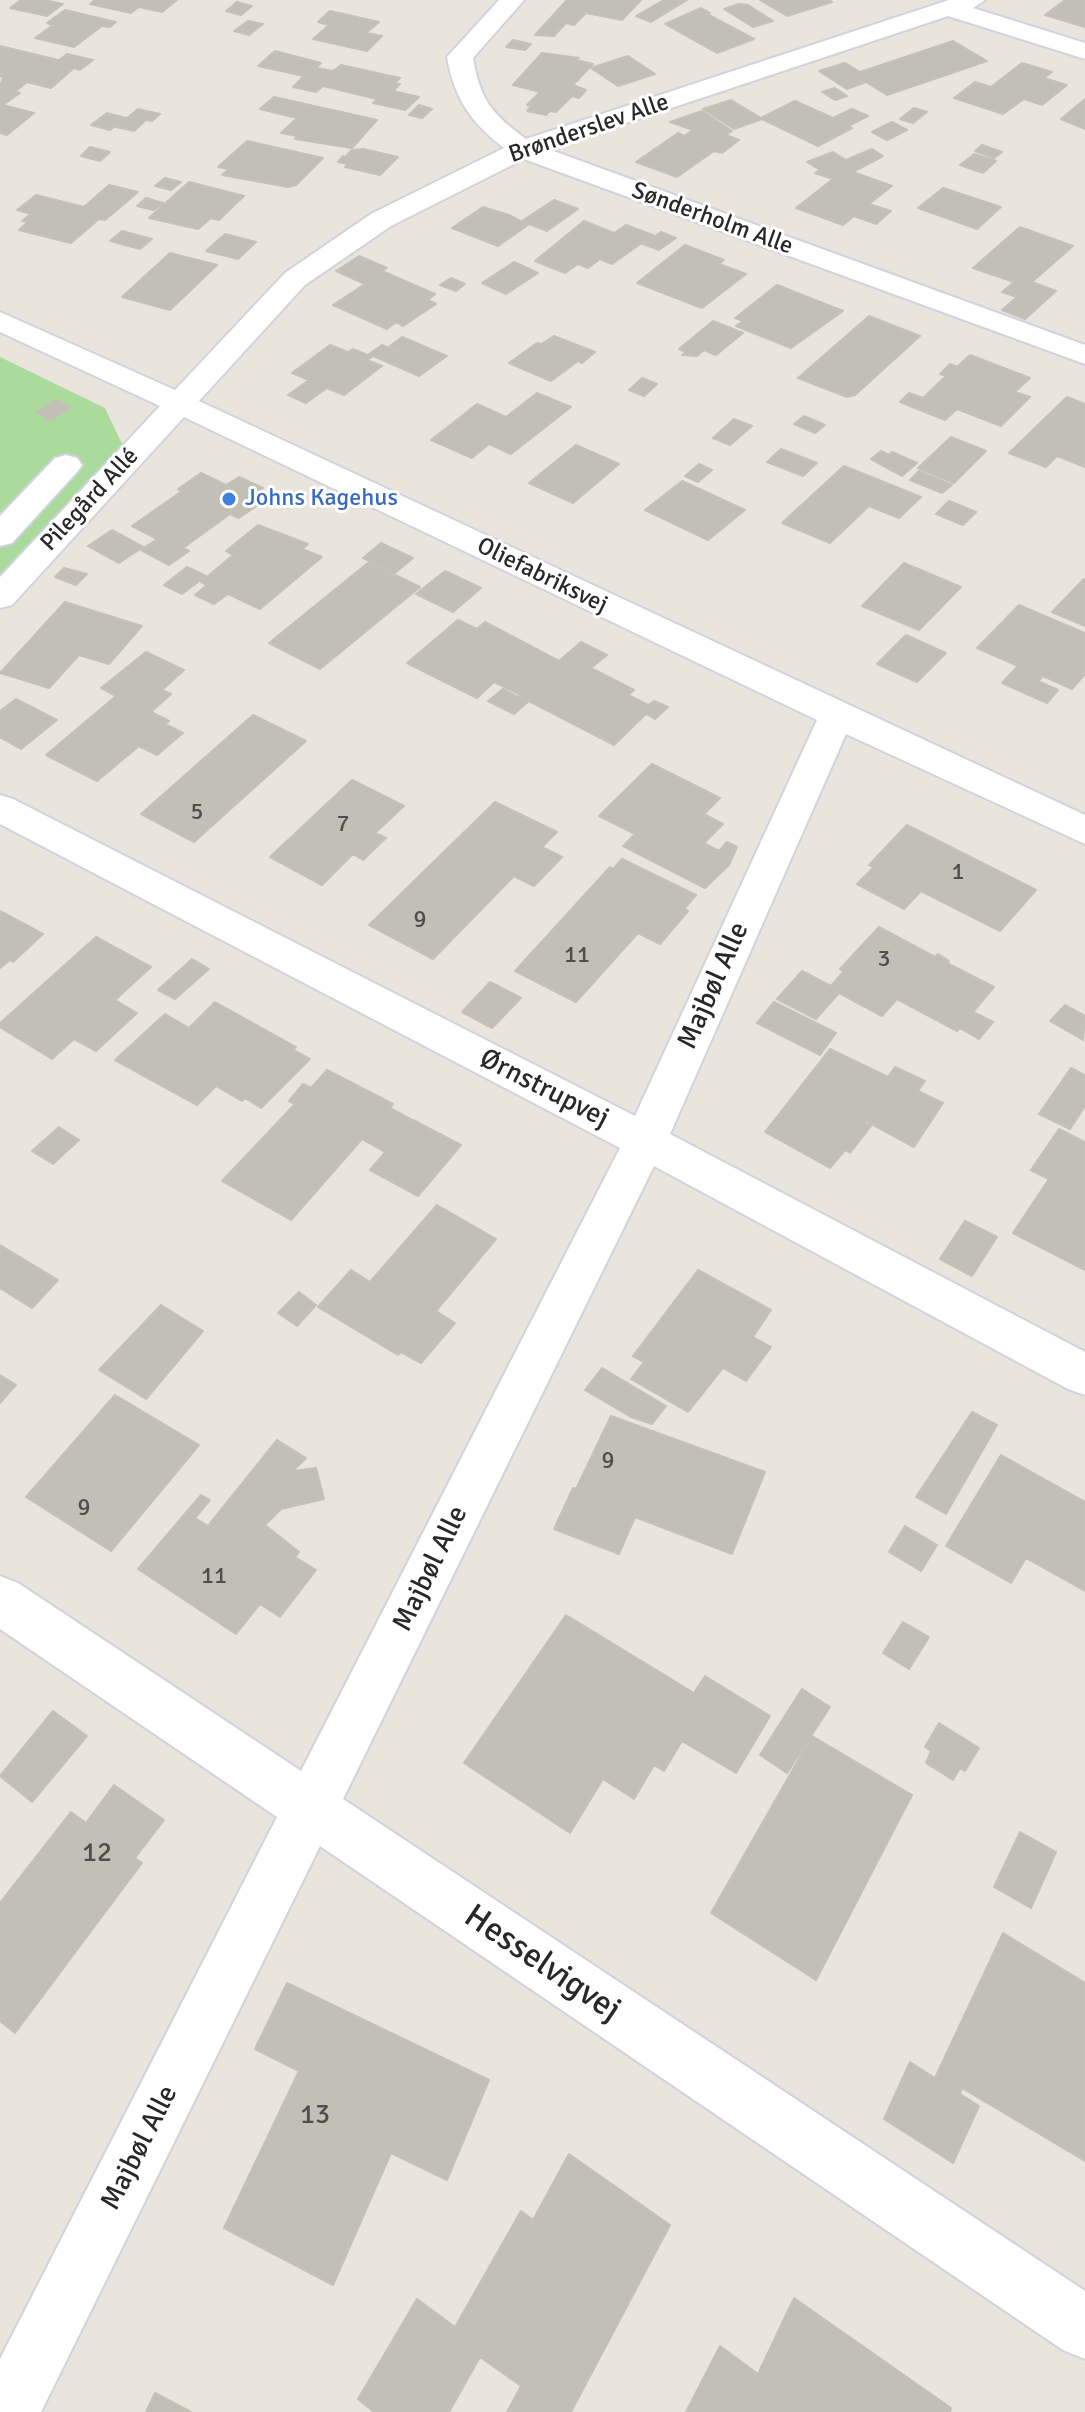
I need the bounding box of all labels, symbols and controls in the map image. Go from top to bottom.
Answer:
street label: Brønderslev Alle [505,88,673,170]
street label: Sønderholm Alle [627,176,797,262]
street label: Pilegård Allé [35,442,145,558]
place label: Johns Kagehus [245,485,398,513]
marker: Johns Kagehus [220,490,238,508]
street label: Oliefabriksvej [472,532,612,620]
house number: 5 [191,799,203,827]
house number: 7 [337,811,349,839]
house number: 1 [952,859,964,887]
house number: 9 [414,907,426,935]
street label: Majbøl Alle [671,917,757,1055]
house number: 11 [564,942,590,970]
house number: 3 [878,946,890,974]
street label: Ørnstrupvej [474,1042,614,1136]
house number: 9 [602,1448,614,1476]
house number: 9 [78,1495,90,1523]
street label: Majbøl Alle [386,1501,476,1637]
house number: 11 [201,1563,227,1591]
house number: 12 [82,1837,112,1871]
street label: Hesselvigvej [456,1897,628,2031]
street label: Majbøl Alle [94,2080,186,2216]
house number: 13 [300,2099,330,2133]

